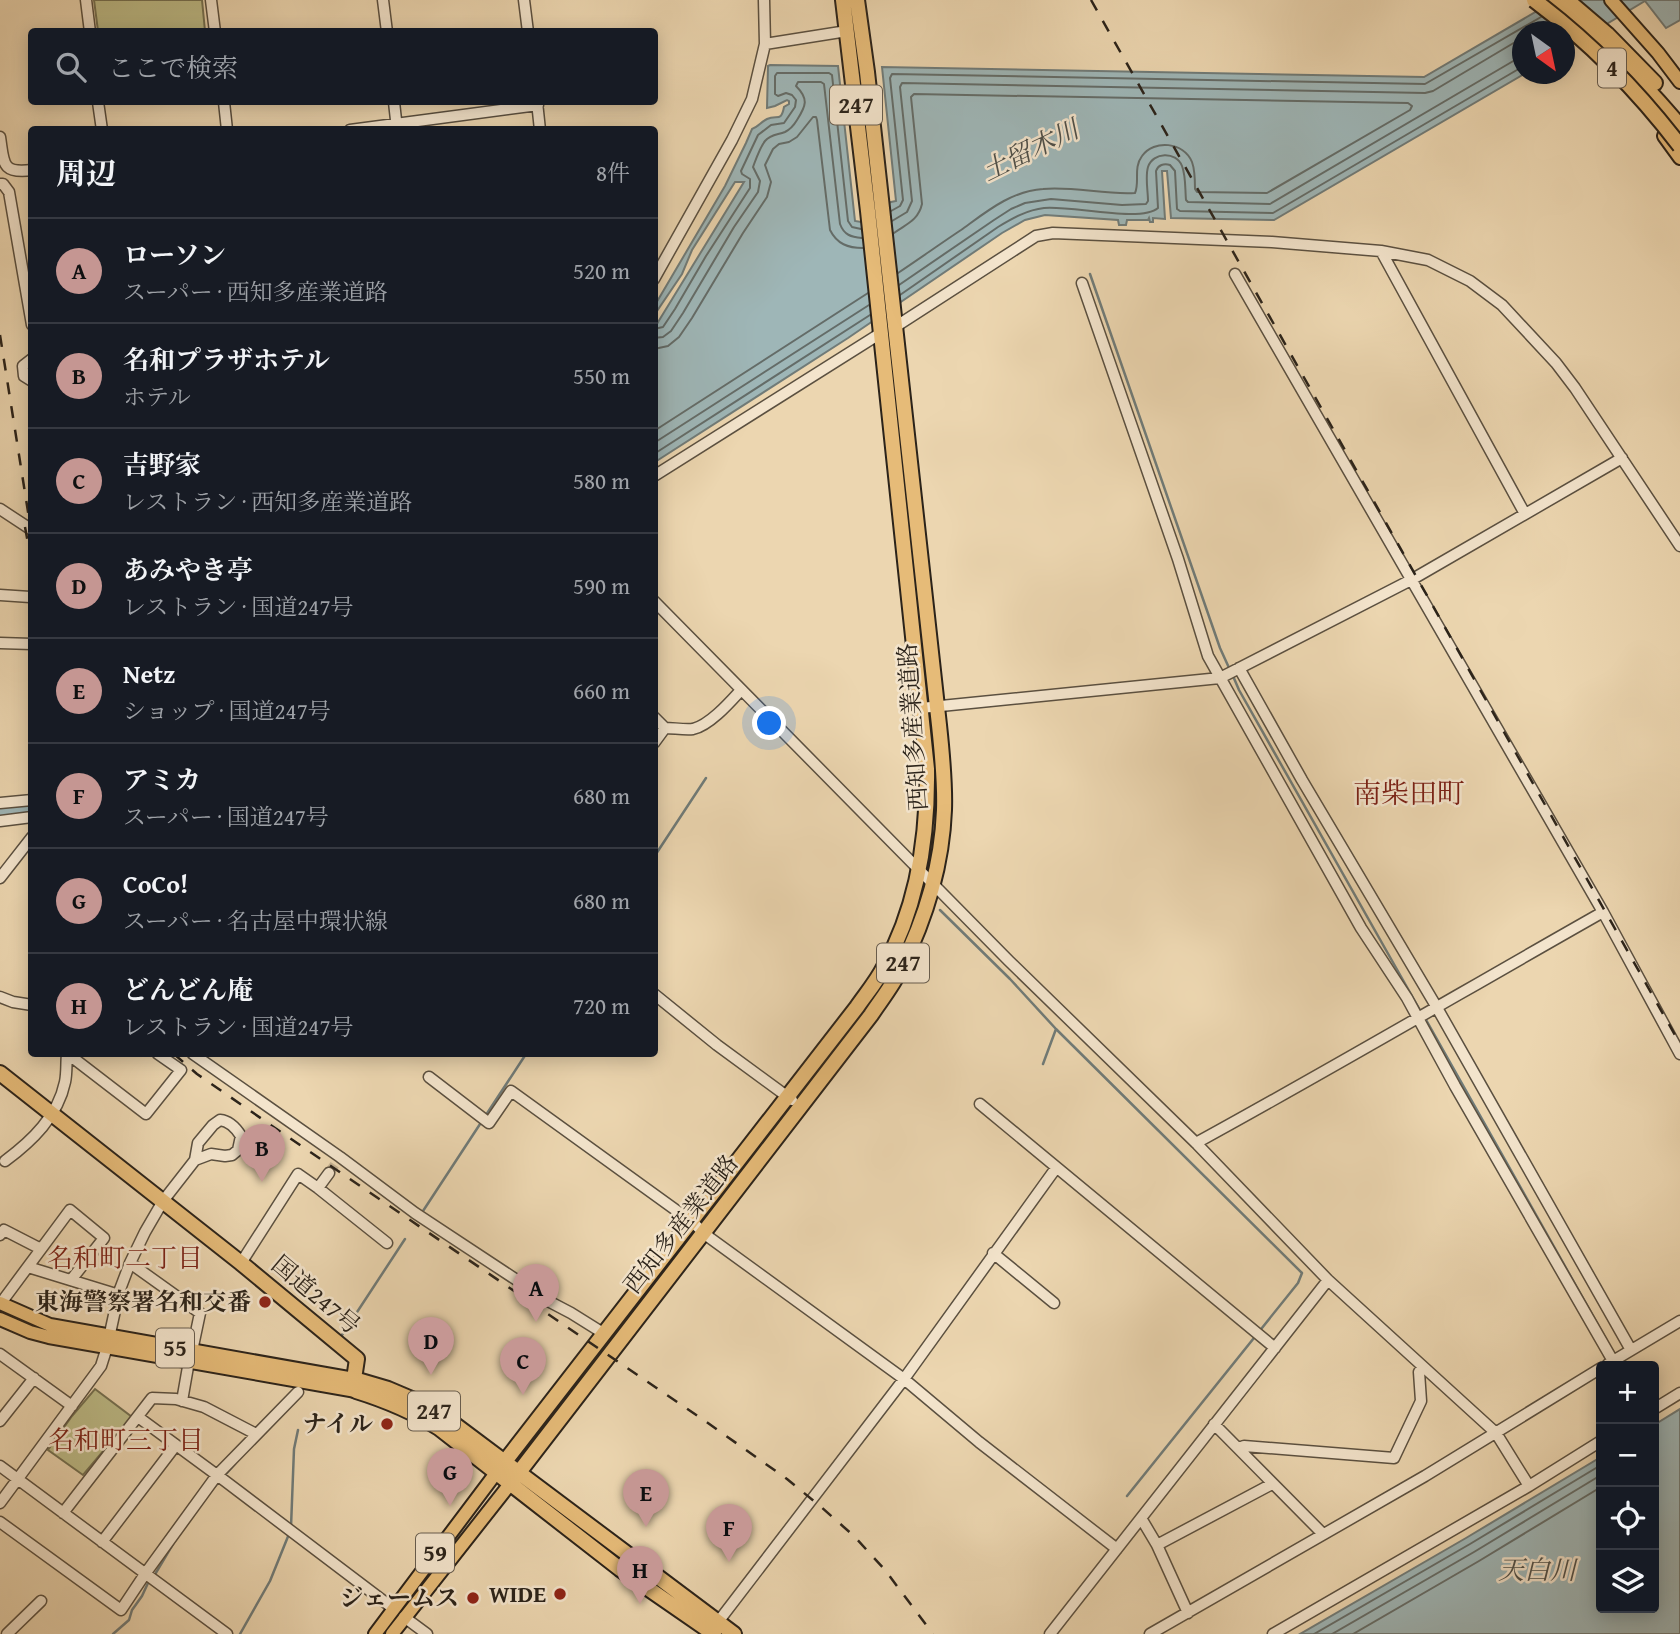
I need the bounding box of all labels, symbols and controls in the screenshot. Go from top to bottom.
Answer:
north arrow [1512,21,1575,84]
search box [28,28,658,105]
icon: search [52,48,90,86]
text: ここで検索 [108,48,238,87]
road number: 4 [1598,48,1626,88]
road number: 247 [830,86,882,124]
water label: 土留木川 [974,108,1088,190]
text: 周辺 [56,151,116,195]
text: 8件 [596,156,630,189]
text: ローソン [123,235,226,274]
text: A [72,254,86,287]
text: 520 m [573,254,630,287]
text: スーパー · 西知多産業道路 [123,275,388,308]
text: 名和プラザホテル [123,340,330,379]
text: B [72,359,86,392]
text: 550 m [573,359,630,392]
text: ホテル [123,380,191,413]
text: 吉野家 [123,445,201,484]
text: C [72,464,86,497]
text: 580 m [573,464,630,497]
text: レストラン · 西知多産業道路 [123,485,412,518]
text: あみやき亭 [123,550,253,589]
text: D [72,569,86,602]
text: 590 m [573,569,630,602]
text: レストラン · 国道247号 [123,590,353,623]
street label: 西知多産業道路 [889,642,936,812]
text: Netz [123,654,175,693]
text: E [73,674,85,707]
text: 660 m [573,674,630,707]
text: ショップ · 国道247号 [123,694,331,727]
your location [752,706,786,740]
text: アミカ [123,760,201,799]
district label: 南柴田町 [1353,772,1465,813]
text: F [73,779,85,812]
text: 680 m [573,779,630,812]
text: スーパー · 国道247号 [123,800,329,833]
text: CoCo! [123,864,188,903]
text: G [72,884,86,917]
text: 680 m [573,884,630,917]
text: スーパー · 名古屋中環状線 [123,904,388,937]
road number: 247 [877,944,929,982]
text: どんどん庵 [123,970,253,1009]
text: H [71,989,87,1022]
text: 720 m [573,989,630,1022]
text: レストラン · 国道247号 [123,1010,353,1043]
pin: B [239,1124,285,1182]
street label: 西知多産業道路 [615,1147,746,1301]
district label: 名和町二丁目 [47,1238,203,1277]
street label: 国道247号 [264,1247,368,1342]
pin: A [513,1264,559,1322]
place label: 東海警察署名和交番 [35,1284,251,1319]
marker: 東海警察署名和交番 [257,1294,273,1310]
pin: D [408,1317,454,1375]
road number: 55 [156,1329,194,1368]
pin: C [500,1337,546,1395]
map controls [1596,1361,1659,1613]
button: + [1596,1361,1659,1424]
road number: 247 [408,1392,460,1430]
place label: ナイル [303,1406,373,1441]
marker: ナイル [379,1416,395,1432]
district label: 名和町三丁目 [48,1420,204,1459]
button: − [1596,1424,1659,1487]
pin: G [427,1448,473,1506]
pin: E [623,1469,669,1527]
button: locate [1596,1487,1659,1550]
pin: F [706,1504,752,1562]
road number: 59 [416,1534,454,1572]
pin: H [617,1546,663,1604]
water label: 天白川 [1498,1550,1579,1589]
button: layers [1596,1550,1659,1613]
place label: WIDE [489,1576,546,1611]
place label: ジェームス [339,1580,459,1615]
marker: WIDE [552,1586,568,1602]
marker: ジェームス [465,1590,481,1606]

